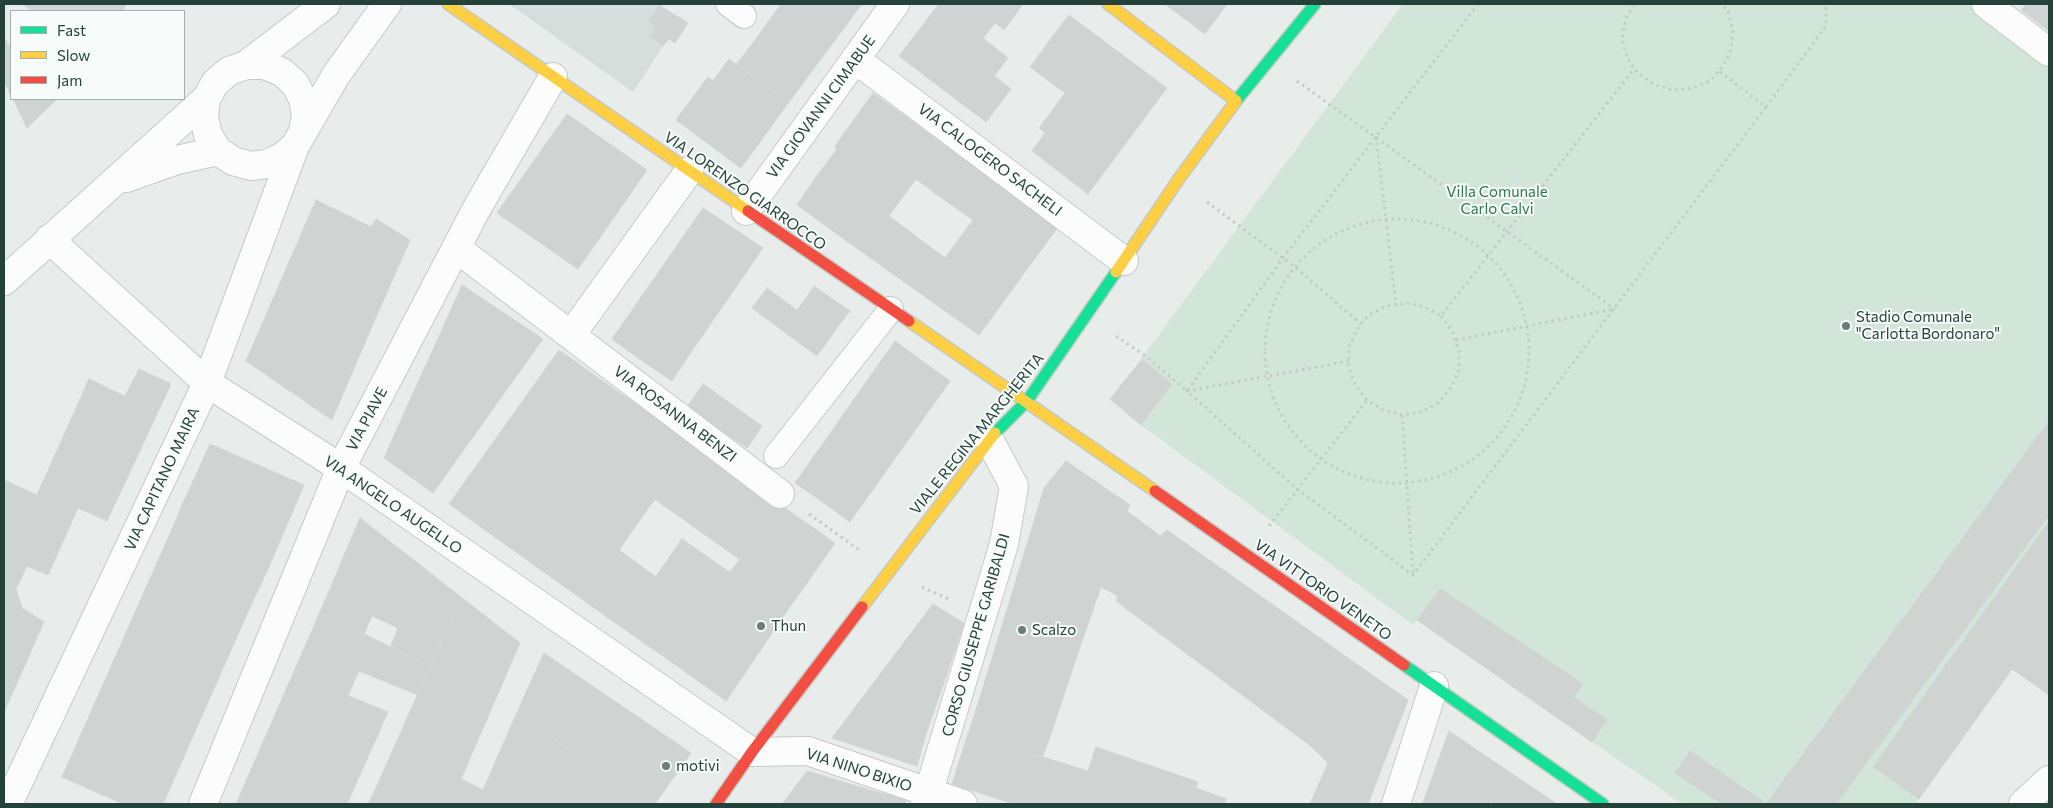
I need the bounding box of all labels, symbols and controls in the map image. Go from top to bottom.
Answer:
legend [10,10,185,100]
text: Fast [57,21,86,39]
street label: VIA GIOVANNI CIMABUE [763,32,879,182]
text: Slow [57,46,90,64]
text: Jam [57,71,82,89]
street label: VIA CALOGERO SACHELI [914,100,1066,220]
street label: VIA LORENZO GIARROCCO [660,128,830,254]
park label: Villa Comunale Carlo Calvi [1446,183,1548,218]
place label: Stadio Comunale "Carlotta Bordonaro" [1856,308,2000,343]
marker: Stadio Comunale "Carlotta Bordonaro" [1840,320,1852,332]
street label: VIALE REGINA MARGHERITA [906,350,1048,518]
street label: VIA ROSANNA BENZI [610,362,740,466]
street label: VIA PIAVE [343,384,391,454]
street label: VIA CAPITANO MAIRA [121,404,203,554]
street label: VIA ANGELO AUGELLO [321,452,465,558]
street label: CORSO GIUSEPPE GARIBALDI [938,531,1014,739]
street label: VIA VITTORIO VENETO [1251,536,1395,644]
place label: Thun [771,617,806,635]
marker: Thun [755,620,767,632]
place label: Scalzo [1032,621,1076,639]
marker: Scalzo [1016,624,1028,636]
street label: VIA NINO BIXIO [804,744,914,796]
place label: motivi [676,757,719,775]
marker: motivi [660,760,672,772]

